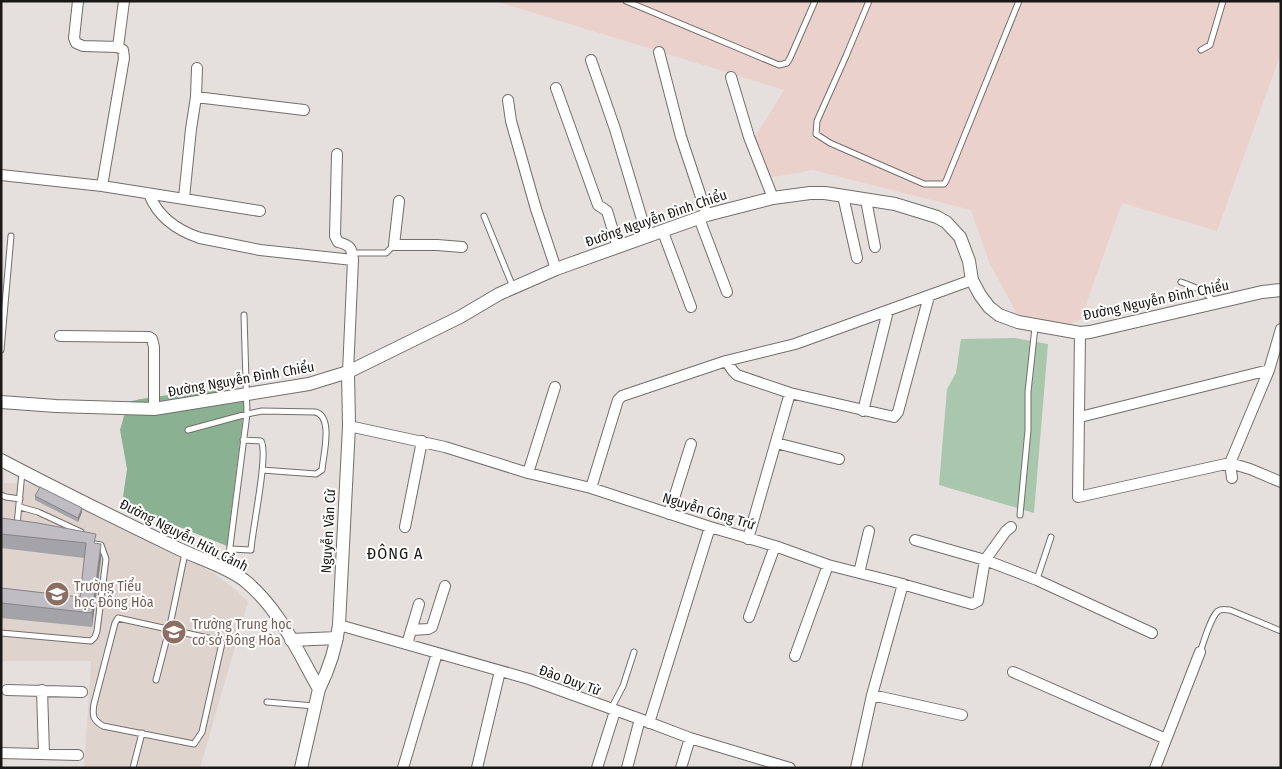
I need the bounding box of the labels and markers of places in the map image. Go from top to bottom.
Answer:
place label: Trường Tiểu học Đông Hòa [74,577,154,611]
school or university icon: Trường Tiểu học Đông Hòa [44,581,70,607]
place label: Trường Trung học cơ sở Đông Hòa [192,616,291,649]
school or university icon: Trường Trung học cơ sở Đông Hòa [161,619,187,645]

